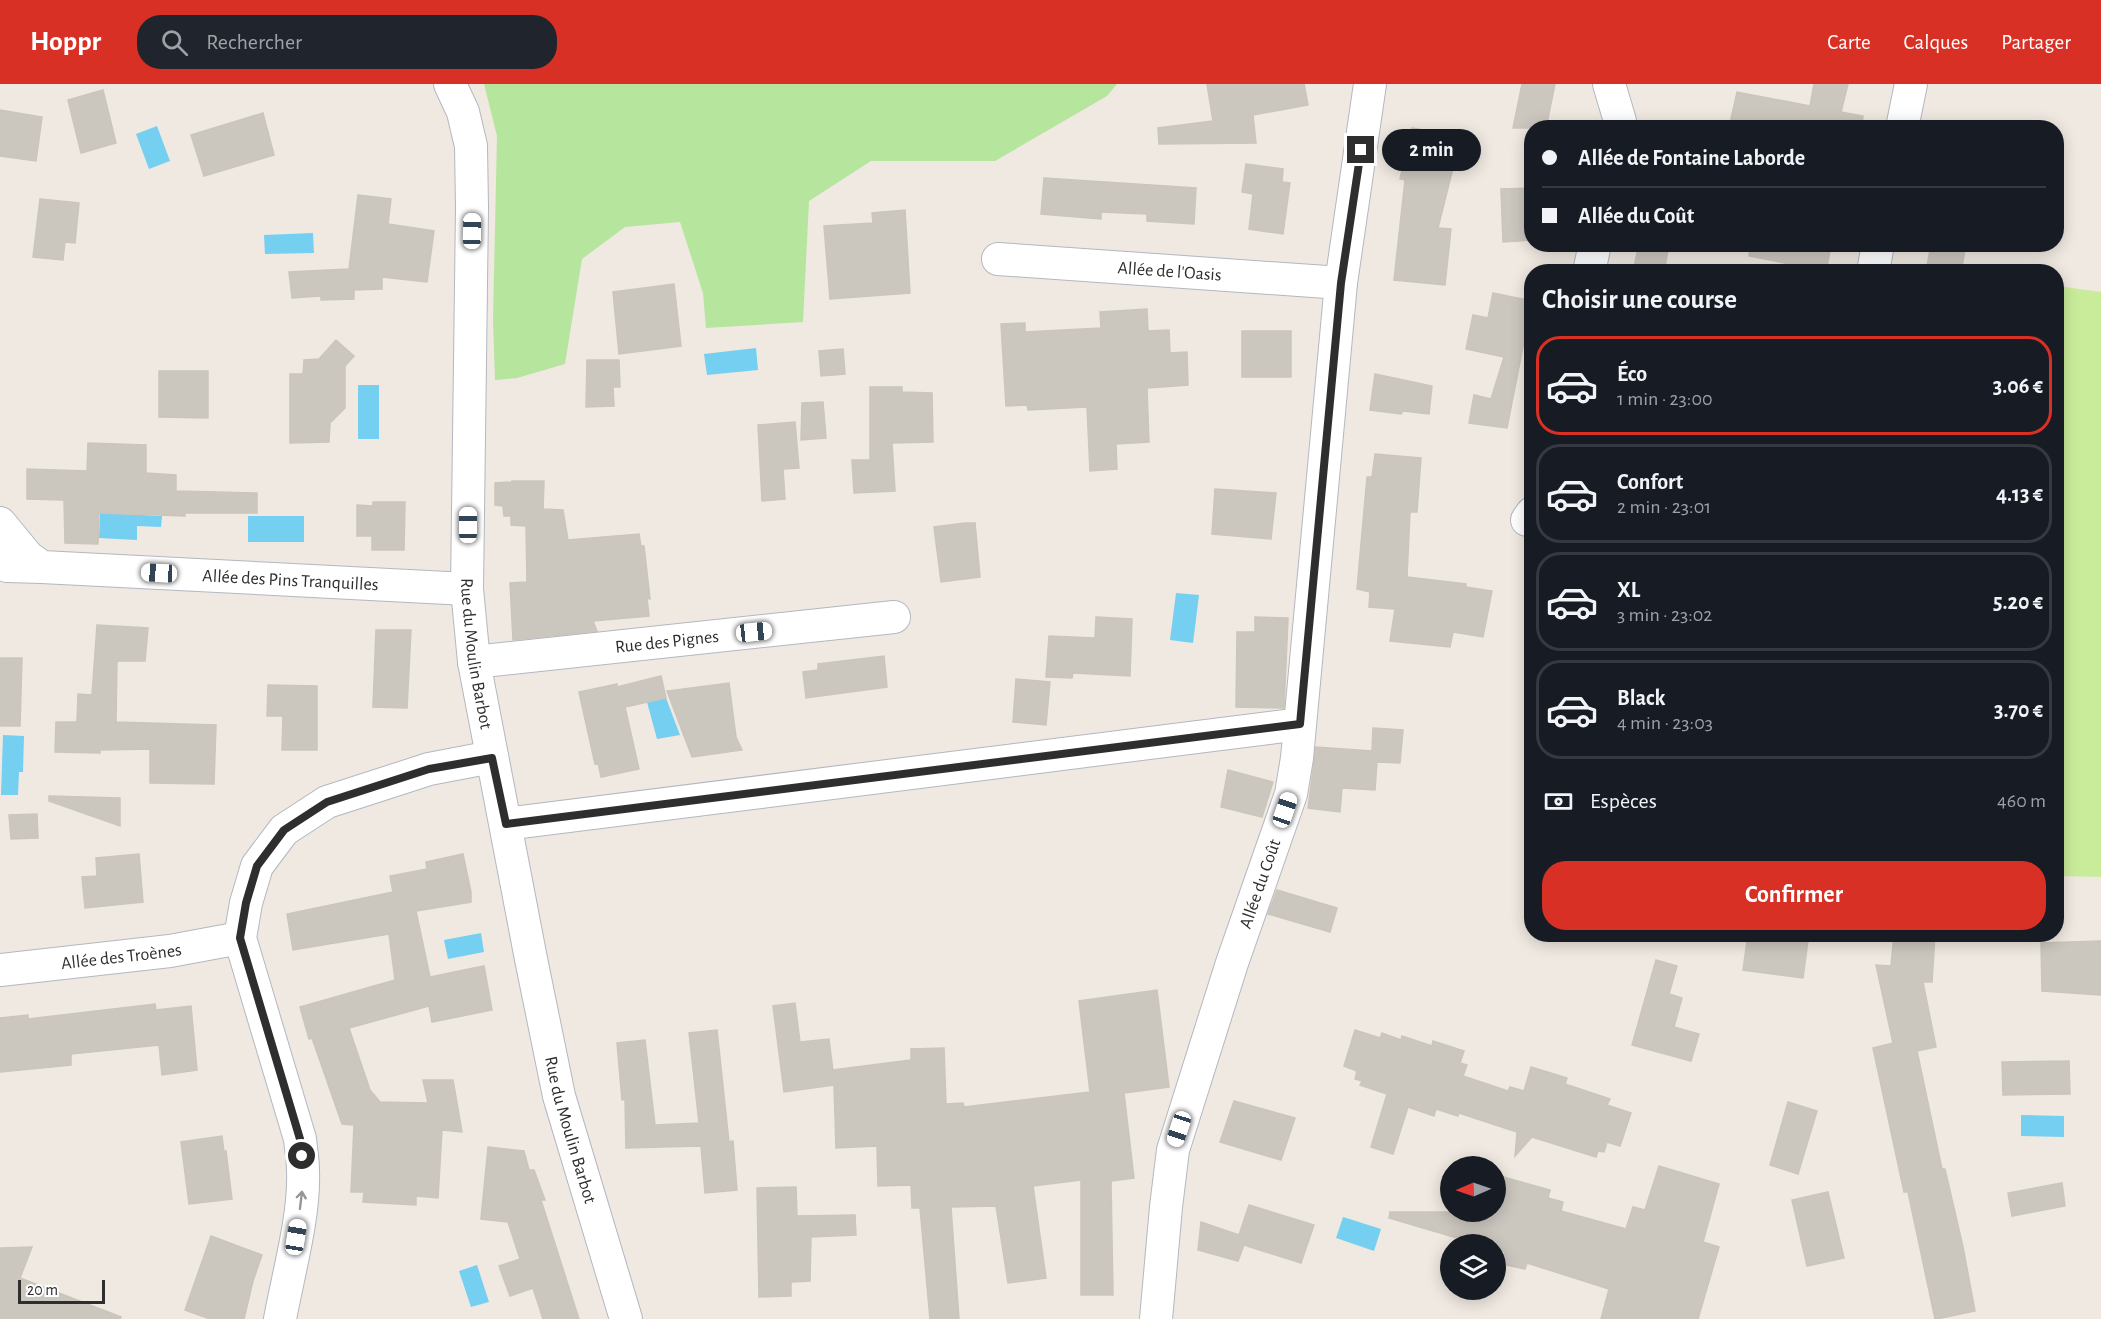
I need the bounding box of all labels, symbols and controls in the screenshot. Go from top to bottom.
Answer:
search box [137,15,557,69]
icon: search [158,26,191,59]
text: Hoppr [30,28,101,56]
text: Rechercher [206,31,302,53]
text: Carte [1827,32,1871,53]
text: Calques [1904,32,1968,53]
text: Partager [2001,32,2071,53]
callout: 2 min [1382,129,1481,171]
route end [1347,136,1374,163]
text: 2 min [1409,140,1454,160]
text: Allée de Fontaine Laborde [1578,147,1805,169]
text: Allée du Coût [1578,205,1694,227]
car [463,213,481,249]
street label: Allée de l'Oasis [1117,259,1222,285]
text: Choisir une course [1542,286,1737,313]
icon: car [1545,359,1599,413]
text: Éco [1617,363,1647,385]
text: 3.06 € [1993,375,2043,397]
text: 1 min · 23:00 [1617,389,1713,409]
icon: car [1545,467,1599,521]
text: Confort [1617,471,1683,493]
text: 4.13 € [1996,483,2043,505]
text: 2 min · 23:01 [1617,497,1711,517]
car [459,507,477,543]
car [141,563,177,583]
street label: Allée des Pins Tranquilles [202,567,379,594]
icon: car [1545,575,1599,629]
street label: Rue du Moulin Barbot [457,578,495,731]
text: XL [1617,579,1640,601]
text: 5.20 € [1993,591,2043,613]
text: 3 min · 23:02 [1617,605,1712,625]
car [735,621,773,643]
street label: Rue des Pignes [614,628,720,657]
icon: car [1545,683,1599,737]
text: Black [1617,687,1665,709]
text: 3.70 € [1994,699,2043,721]
text: 4 min · 23:03 [1617,713,1713,733]
icon: cash [1542,785,1575,818]
car [1271,790,1299,830]
text: Espèces [1590,790,1657,812]
text: 460 m [1997,791,2046,811]
street label: Allée du Coût [1237,837,1285,931]
button: Confirmer [1542,861,2046,930]
street label: Allée des Troènes [60,941,183,973]
street label: Rue du Moulin Barbot [541,1055,599,1206]
car [1165,1109,1193,1149]
route start [288,1142,315,1169]
north arrow [1440,1156,1506,1222]
map controls [1440,1156,1506,1300]
one-way arrow [296,1190,307,1210]
car [284,1218,308,1256]
button: layers [1440,1234,1506,1300]
scale bar [18,1277,105,1304]
text: 20 m [27,1282,58,1298]

